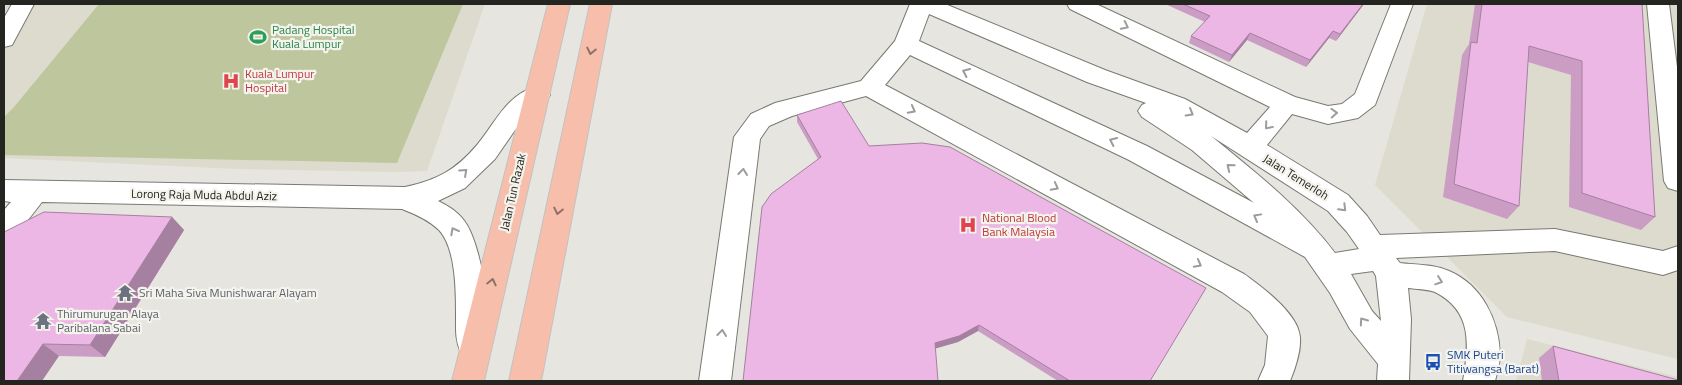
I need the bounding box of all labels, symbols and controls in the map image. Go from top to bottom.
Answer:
place label: Padang Hospital Kuala Lumpur [272,20,355,53]
one-way arrow [1120,20,1129,30]
sports icon: Padang Hospital Kuala Lumpur [248,27,268,47]
one-way arrow [587,47,597,56]
place label: Kuala Lumpur Hospital [245,64,314,97]
one-way arrow [962,68,971,79]
hospital icon: Kuala Lumpur Hospital [221,71,241,91]
one-way arrow [907,104,916,114]
one-way arrow [1185,107,1194,117]
one-way arrow [1330,108,1338,119]
one-way arrow [1265,120,1274,129]
one-way arrow [1110,138,1119,148]
street label: Jalan Temerloh [1260,149,1333,204]
street label: Jalan Tun Razak [494,151,531,232]
one-way arrow [1227,164,1236,172]
one-way arrow [737,167,748,175]
one-way arrow [459,169,468,178]
one-way arrow [1050,181,1059,191]
street label: Lorong Raja Muda Abdul Aziz [131,184,277,205]
one-way arrow [1337,203,1346,212]
one-way arrow [554,206,564,215]
place label: National Blood Bank Malaysia [982,208,1056,241]
one-way arrow [1254,213,1263,223]
hospital icon: National Blood Bank Malaysia [958,215,978,235]
one-way arrow [450,227,460,236]
one-way arrow [1193,258,1202,268]
one-way arrow [1434,276,1443,286]
one-way arrow [486,278,497,287]
temple icon: Sri Maha Siva Munishwarar Alayam [115,283,135,303]
place label: Sri Maha Siva Munishwarar Alayam [139,283,317,302]
place label: Thirumurugan Alaya Paribalana Sabai [57,304,159,337]
temple icon: Thirumurugan Alaya Paribalana Sabai [33,311,53,331]
one-way arrow [1360,317,1369,327]
one-way arrow [716,329,727,337]
place label: SMK Puteri Titiwangsa (Barat) [1447,345,1539,378]
bus stop icon: SMK Puteri Titiwangsa (Barat) [1423,352,1443,372]

